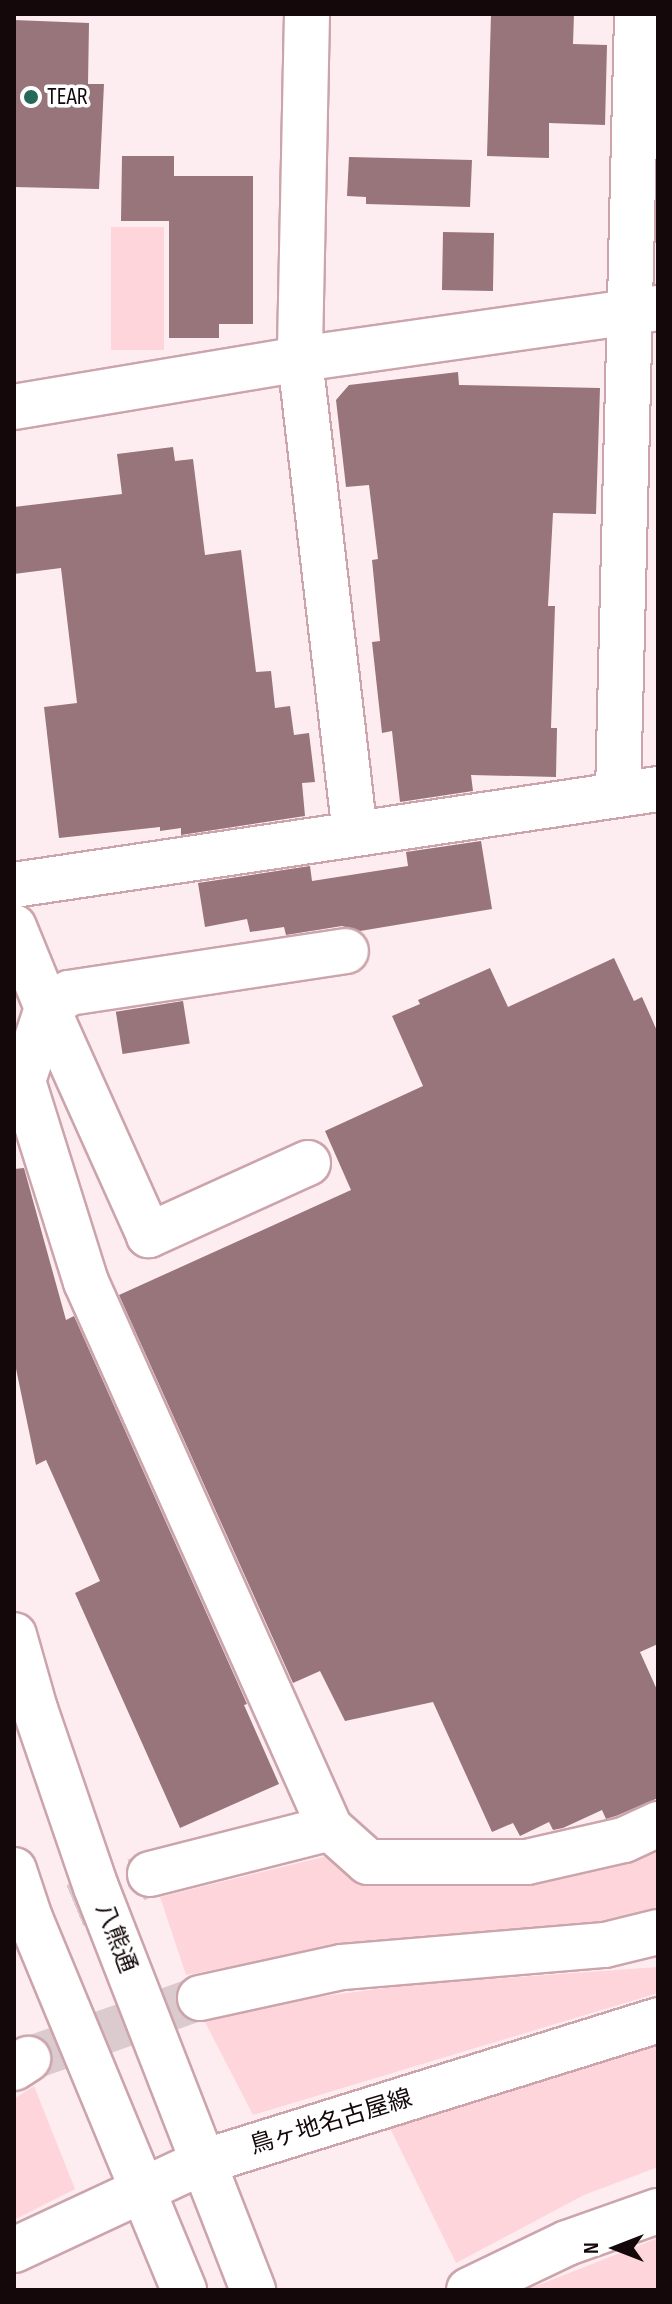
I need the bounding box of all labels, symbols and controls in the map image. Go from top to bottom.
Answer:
place label: TEAR [47,83,88,111]
marker: TEAR [22,88,40,106]
street label: 八熊通 [90,1899,142,1977]
street label: 鳥ヶ地名古屋線 [246,2084,416,2160]
north arrow [576,2208,656,2288]
text: N [578,2242,605,2254]

